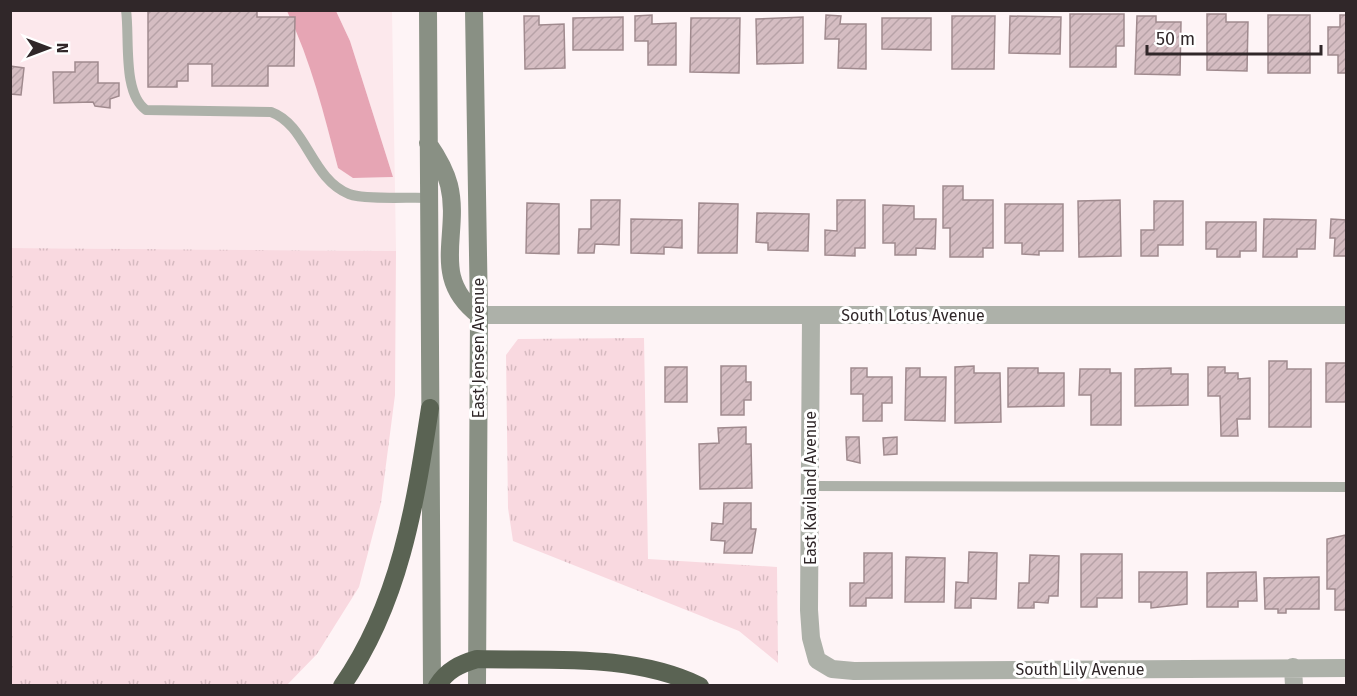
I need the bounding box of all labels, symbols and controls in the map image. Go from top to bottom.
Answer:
north arrow [18,18,78,78]
scale bar [1147,18,1321,56]
text: 50 m [1156,28,1195,50]
text: N [53,43,72,53]
street label: East Jensen Avenue [469,278,488,418]
street label: South Lotus Avenue [841,306,985,325]
street label: East Kaviland Avenue [801,411,820,565]
street label: South Lily Avenue [1016,660,1145,679]

